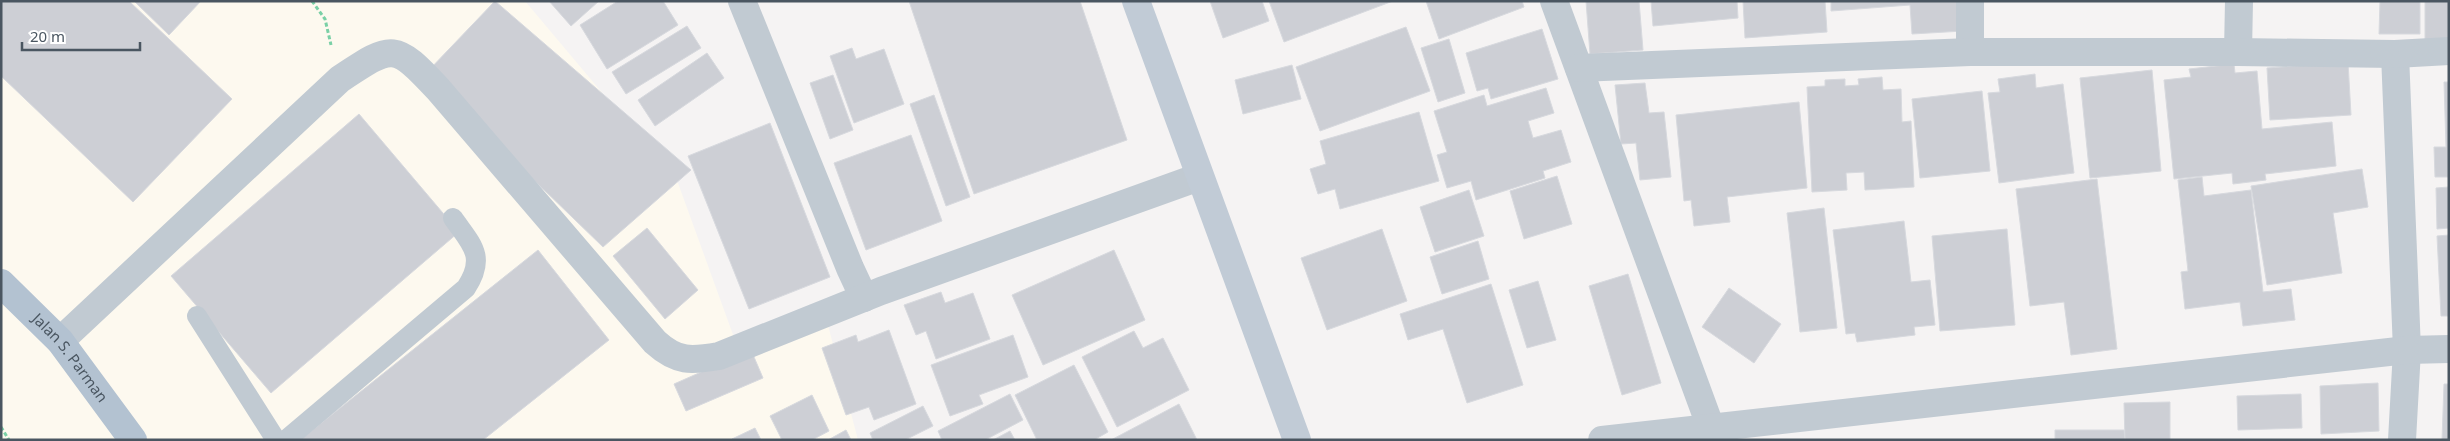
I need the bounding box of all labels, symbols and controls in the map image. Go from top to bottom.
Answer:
scale bar [22,20,140,52]
text: 20 m [30,26,65,46]
street label: Jalan S. Parman [27,307,113,406]

